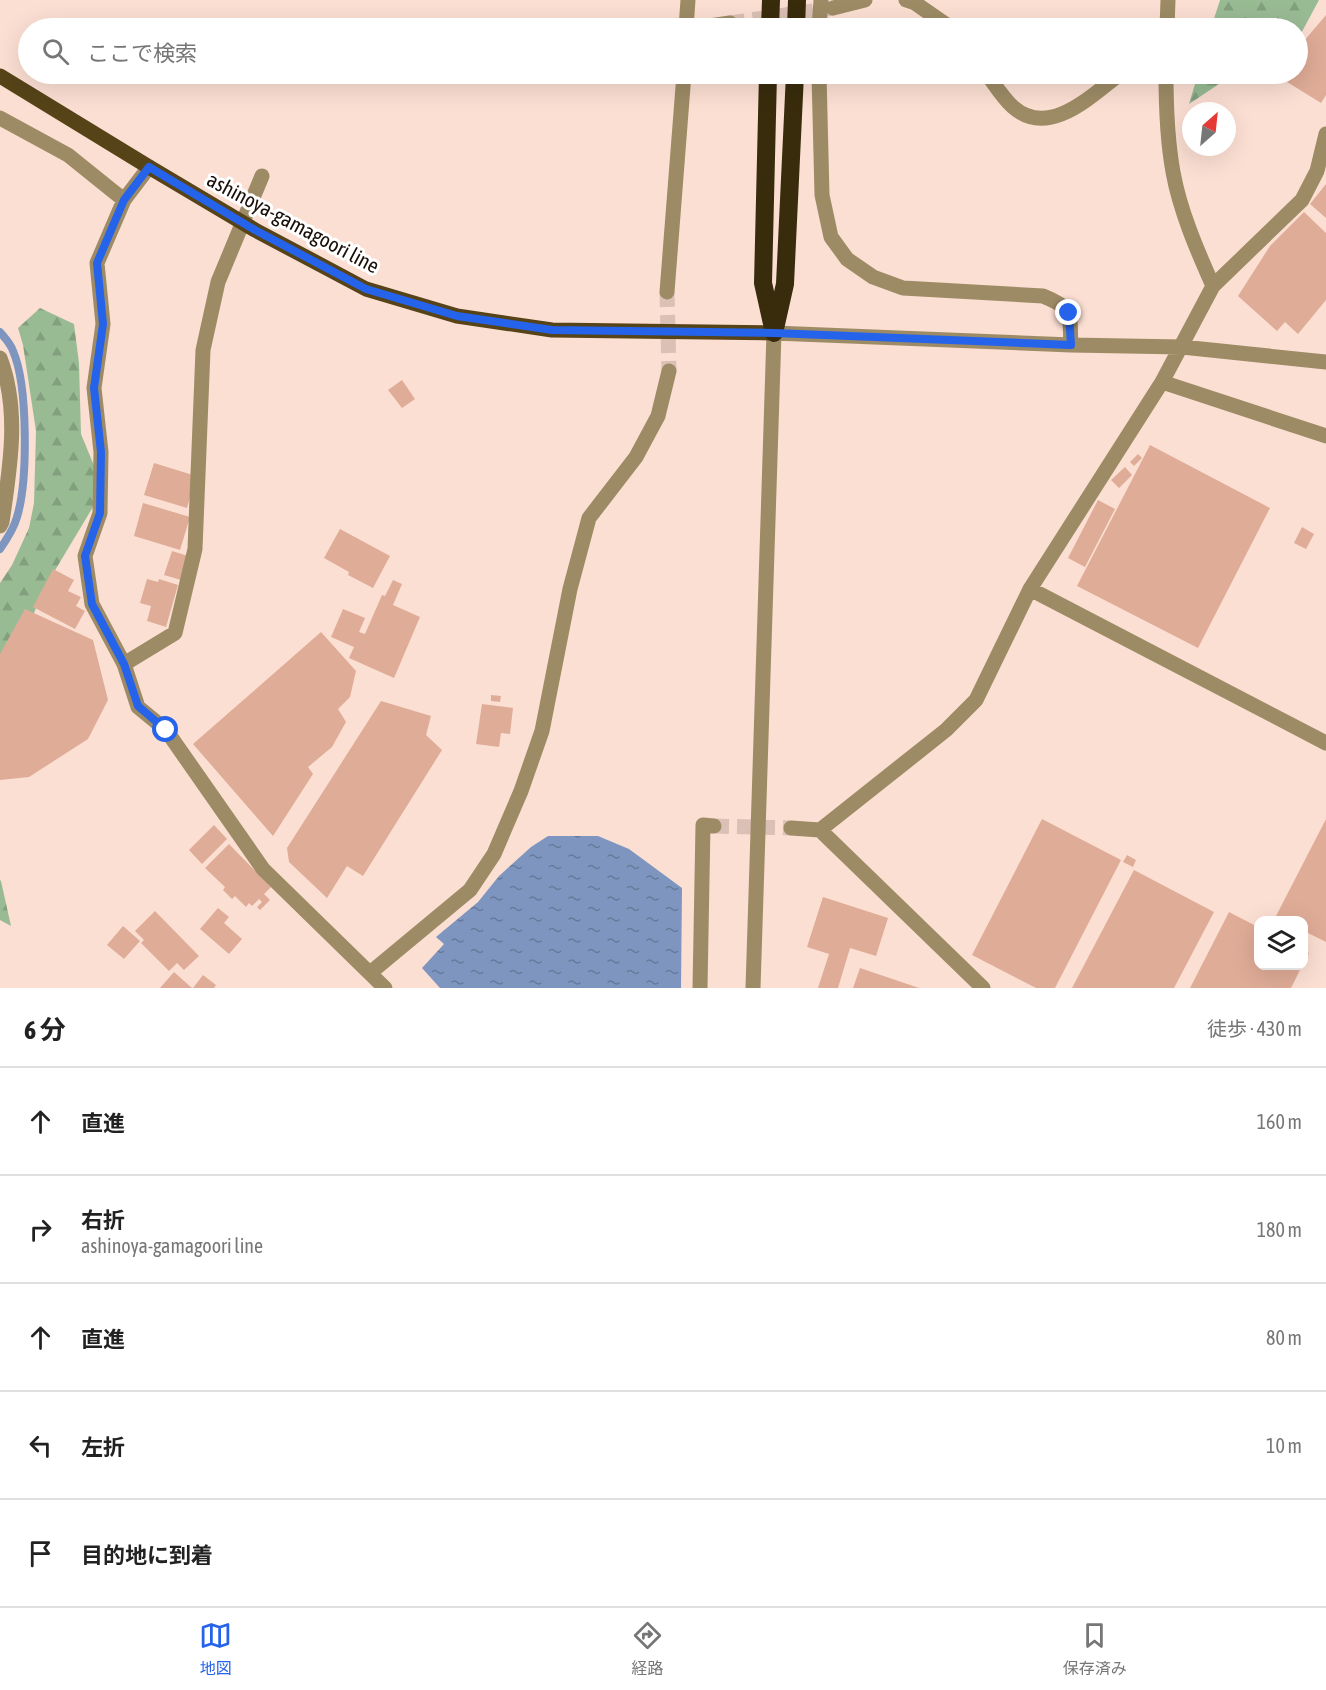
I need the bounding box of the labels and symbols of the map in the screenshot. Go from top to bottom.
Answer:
north arrow [1182,102,1236,156]
street label: ashinoya-gamagoori line [203,167,383,278]
route end [1055,299,1081,325]
route start [152,716,178,742]

